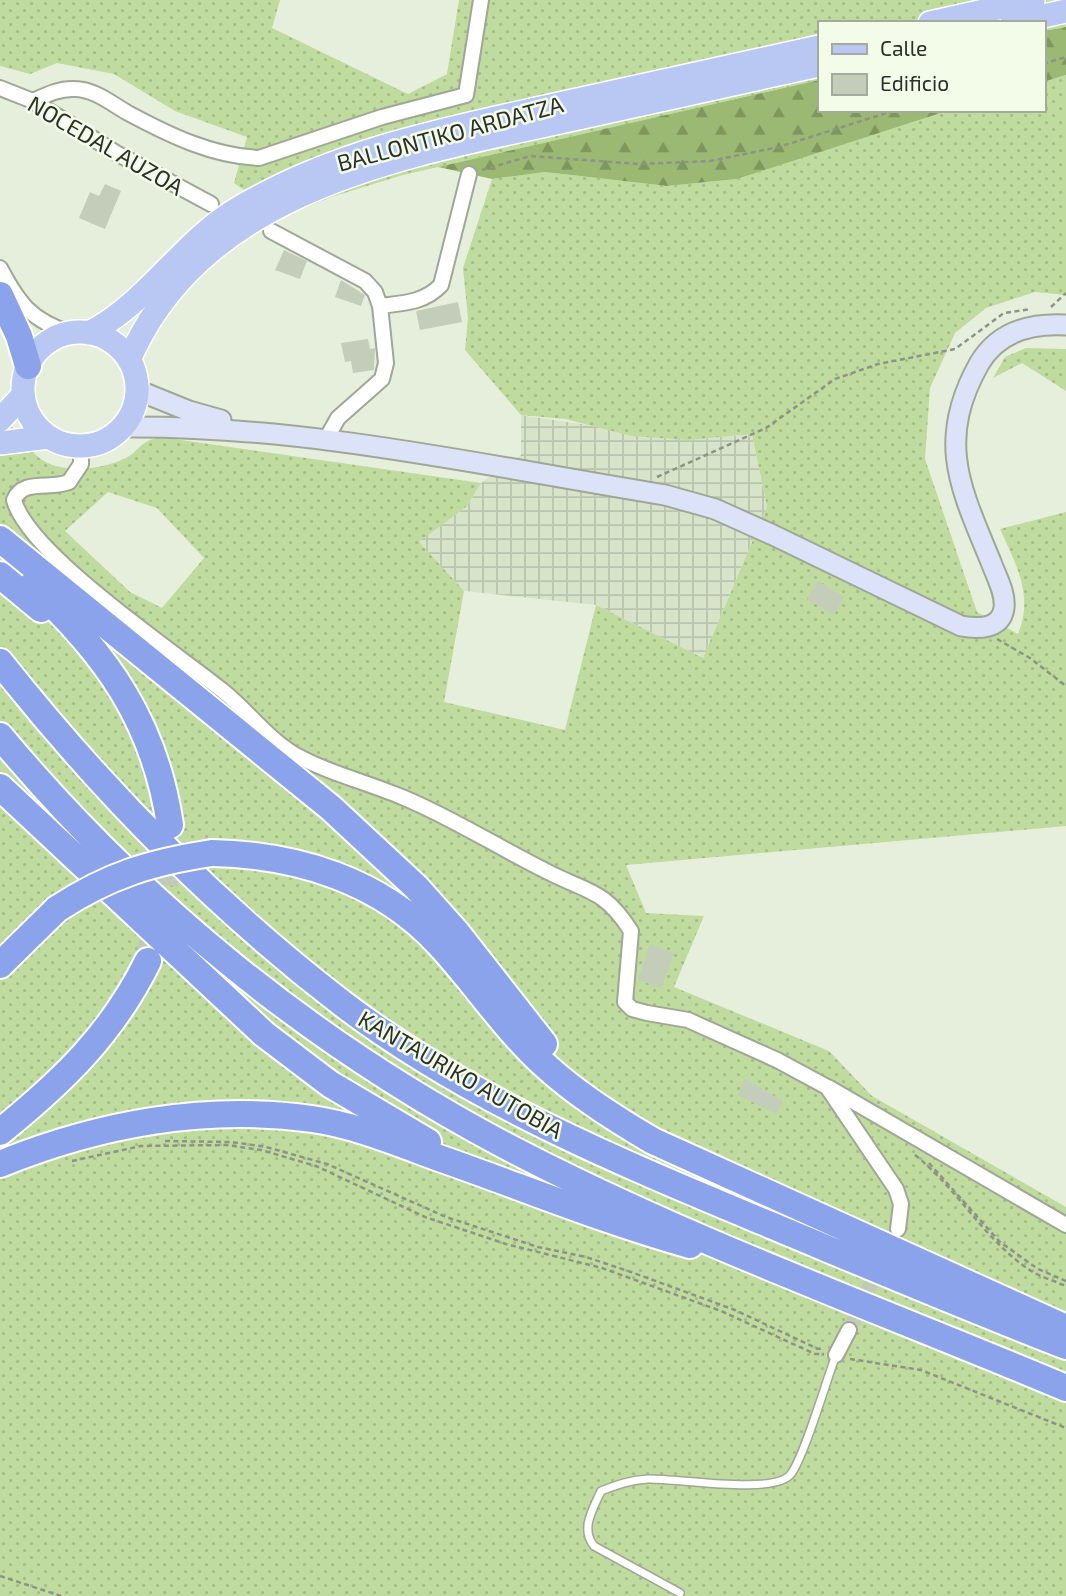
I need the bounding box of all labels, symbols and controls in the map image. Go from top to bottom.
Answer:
legend [818,21,1045,112]
text: Calle [880,35,927,60]
text: Edificio [880,70,949,95]
street label: NOCEDAL AUZOA [23,89,189,201]
street label: BALLONTIKO ARDATZA [334,89,567,177]
street label: KANTAURIKO AUTOBIA [354,1004,569,1144]

